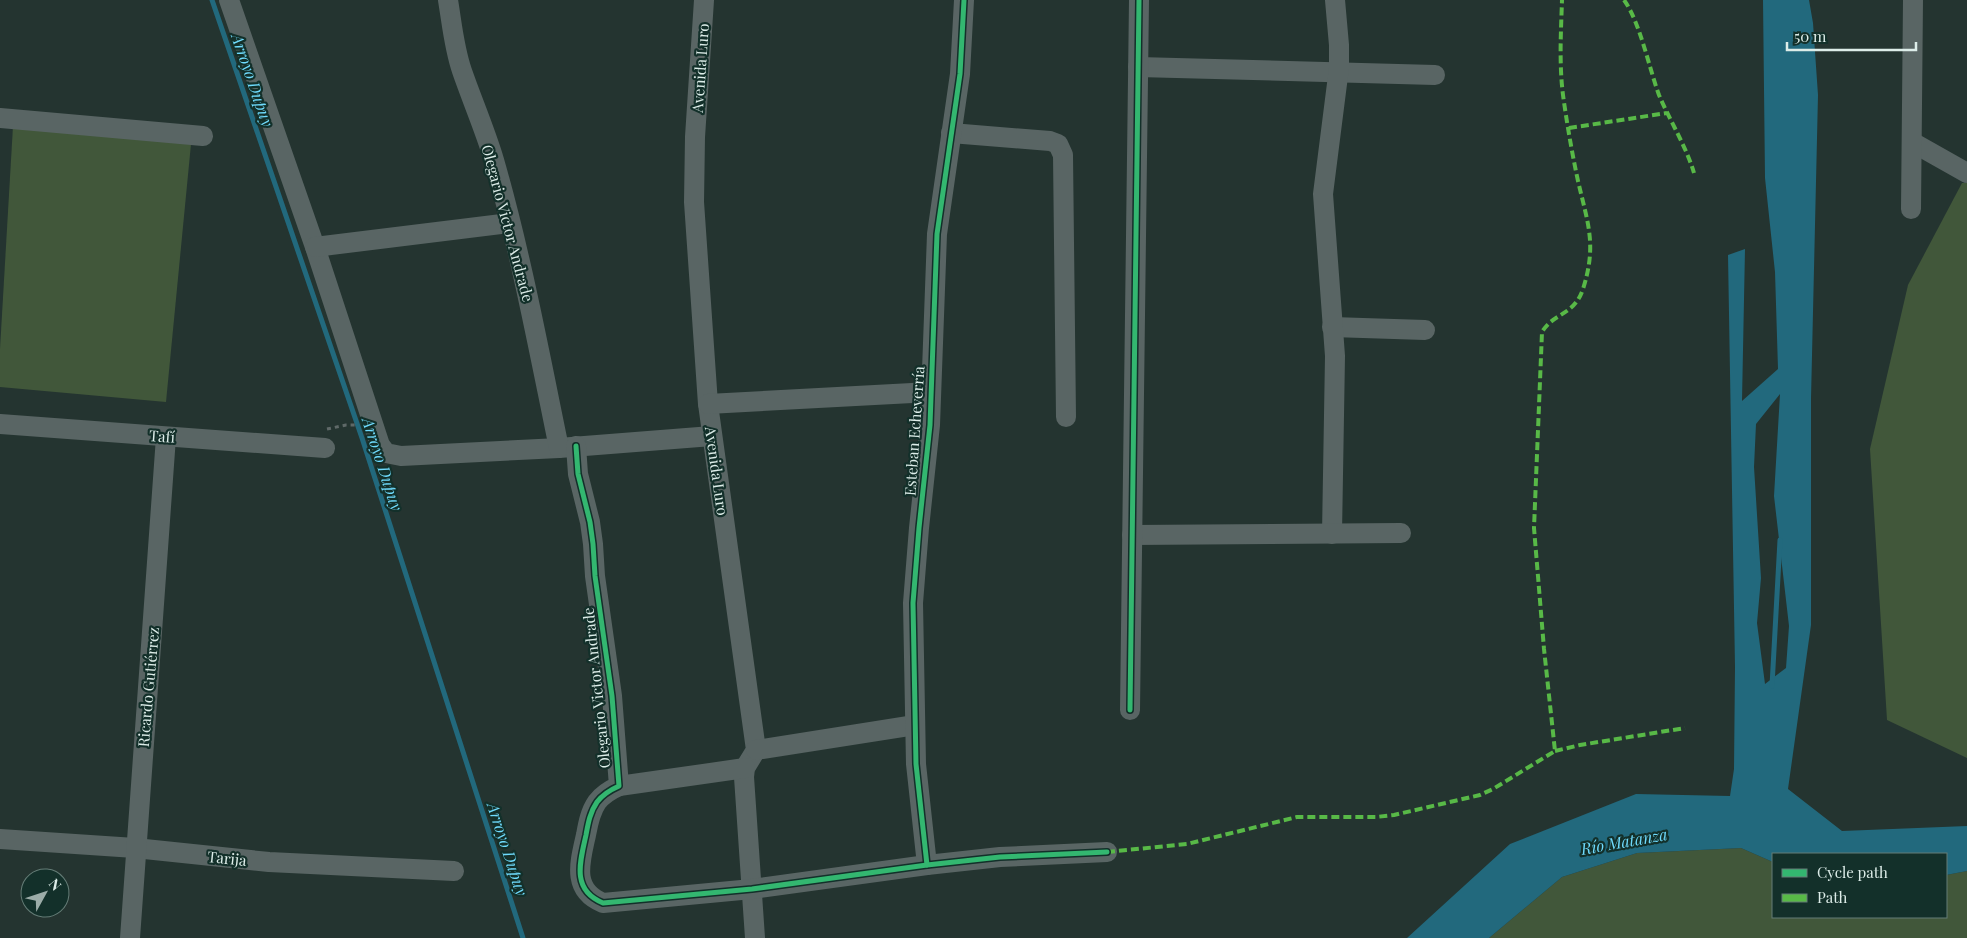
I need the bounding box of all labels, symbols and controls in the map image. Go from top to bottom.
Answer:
scale bar [1787,20,1916,52]
street label: Avenida Luro [687,23,713,114]
text: 50 m [1794,26,1827,46]
water label: Arroyo Dupuy [227,29,279,130]
street label: Olegario Victor Andrade [477,142,539,304]
street label: Esteban Echeverría [899,365,929,497]
water label: Arroyo Dupuy [357,413,408,514]
street label: Avenida Luro [701,424,733,517]
street label: Tafí [148,425,176,447]
street label: Olegario Victor Andrade [578,606,614,770]
street label: Ricardo Gutiérrez [133,626,163,748]
water label: Arroyo Dupuy [482,798,533,899]
water label: Río Matanza [1578,823,1669,859]
street label: Tarija [206,846,248,870]
legend [1772,853,1947,918]
text: Cycle path [1817,862,1888,882]
north arrow [20,868,70,918]
text: N [45,874,66,894]
text: Path [1817,887,1847,907]

